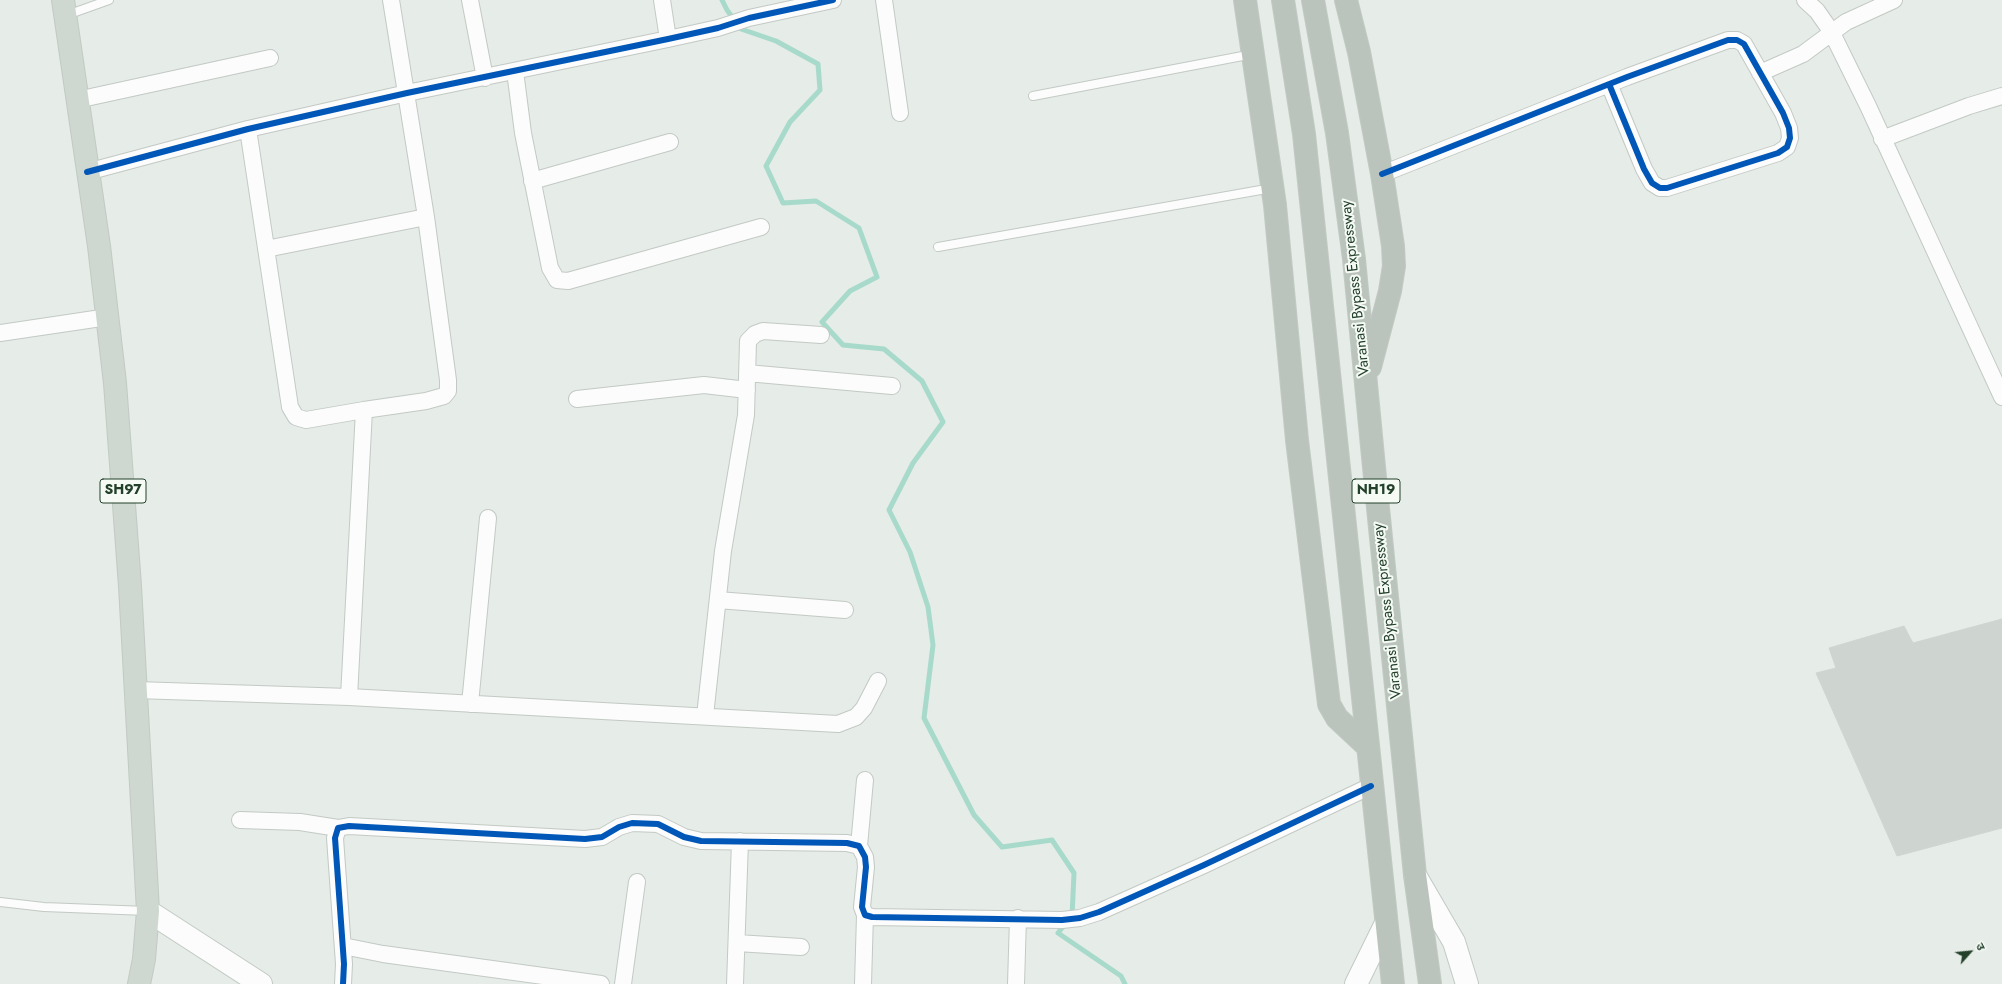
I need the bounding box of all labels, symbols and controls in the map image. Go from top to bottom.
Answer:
street label: Varanasi Bypass Expressway [1338,199,1374,377]
road number: SH97 [100,479,146,503]
road number: NH19 [1352,479,1400,503]
street label: Varanasi Bypass Expressway [1370,522,1406,700]
north arrow [1950,932,1990,972]
text: उ [1972,940,1989,953]

